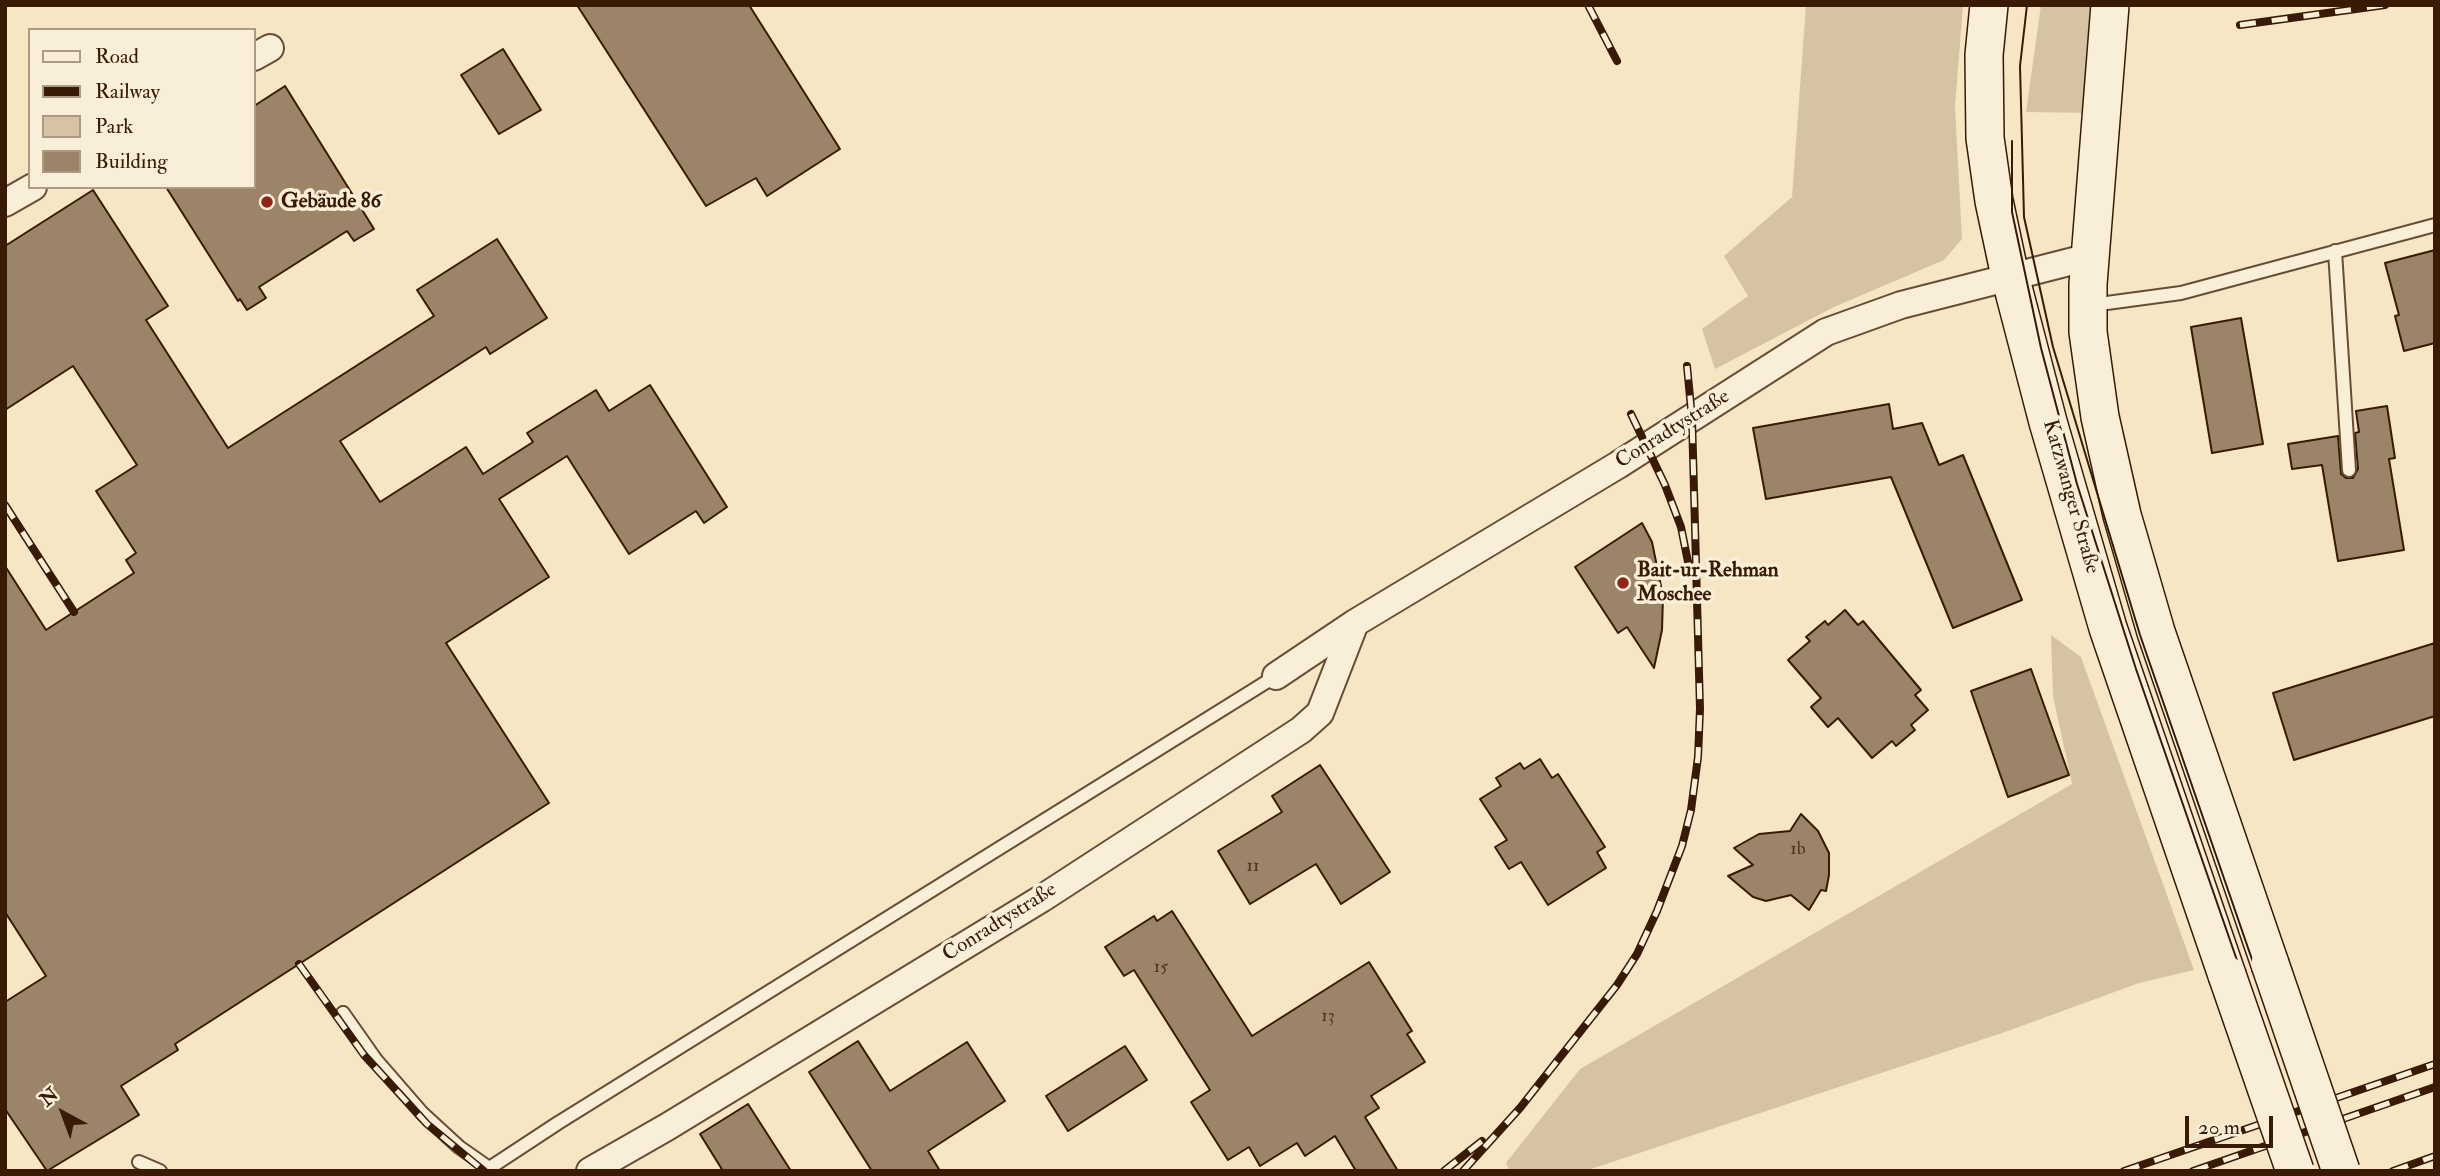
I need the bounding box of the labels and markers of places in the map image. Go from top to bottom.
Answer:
place label: Gebäude 86 [281,189,381,215]
marker: Gebäude 86 [259,194,275,210]
place label: Bait-ur-Rehman Moschee [1637,558,1779,608]
marker: Bait-ur-Rehman Moschee [1615,575,1631,591]

